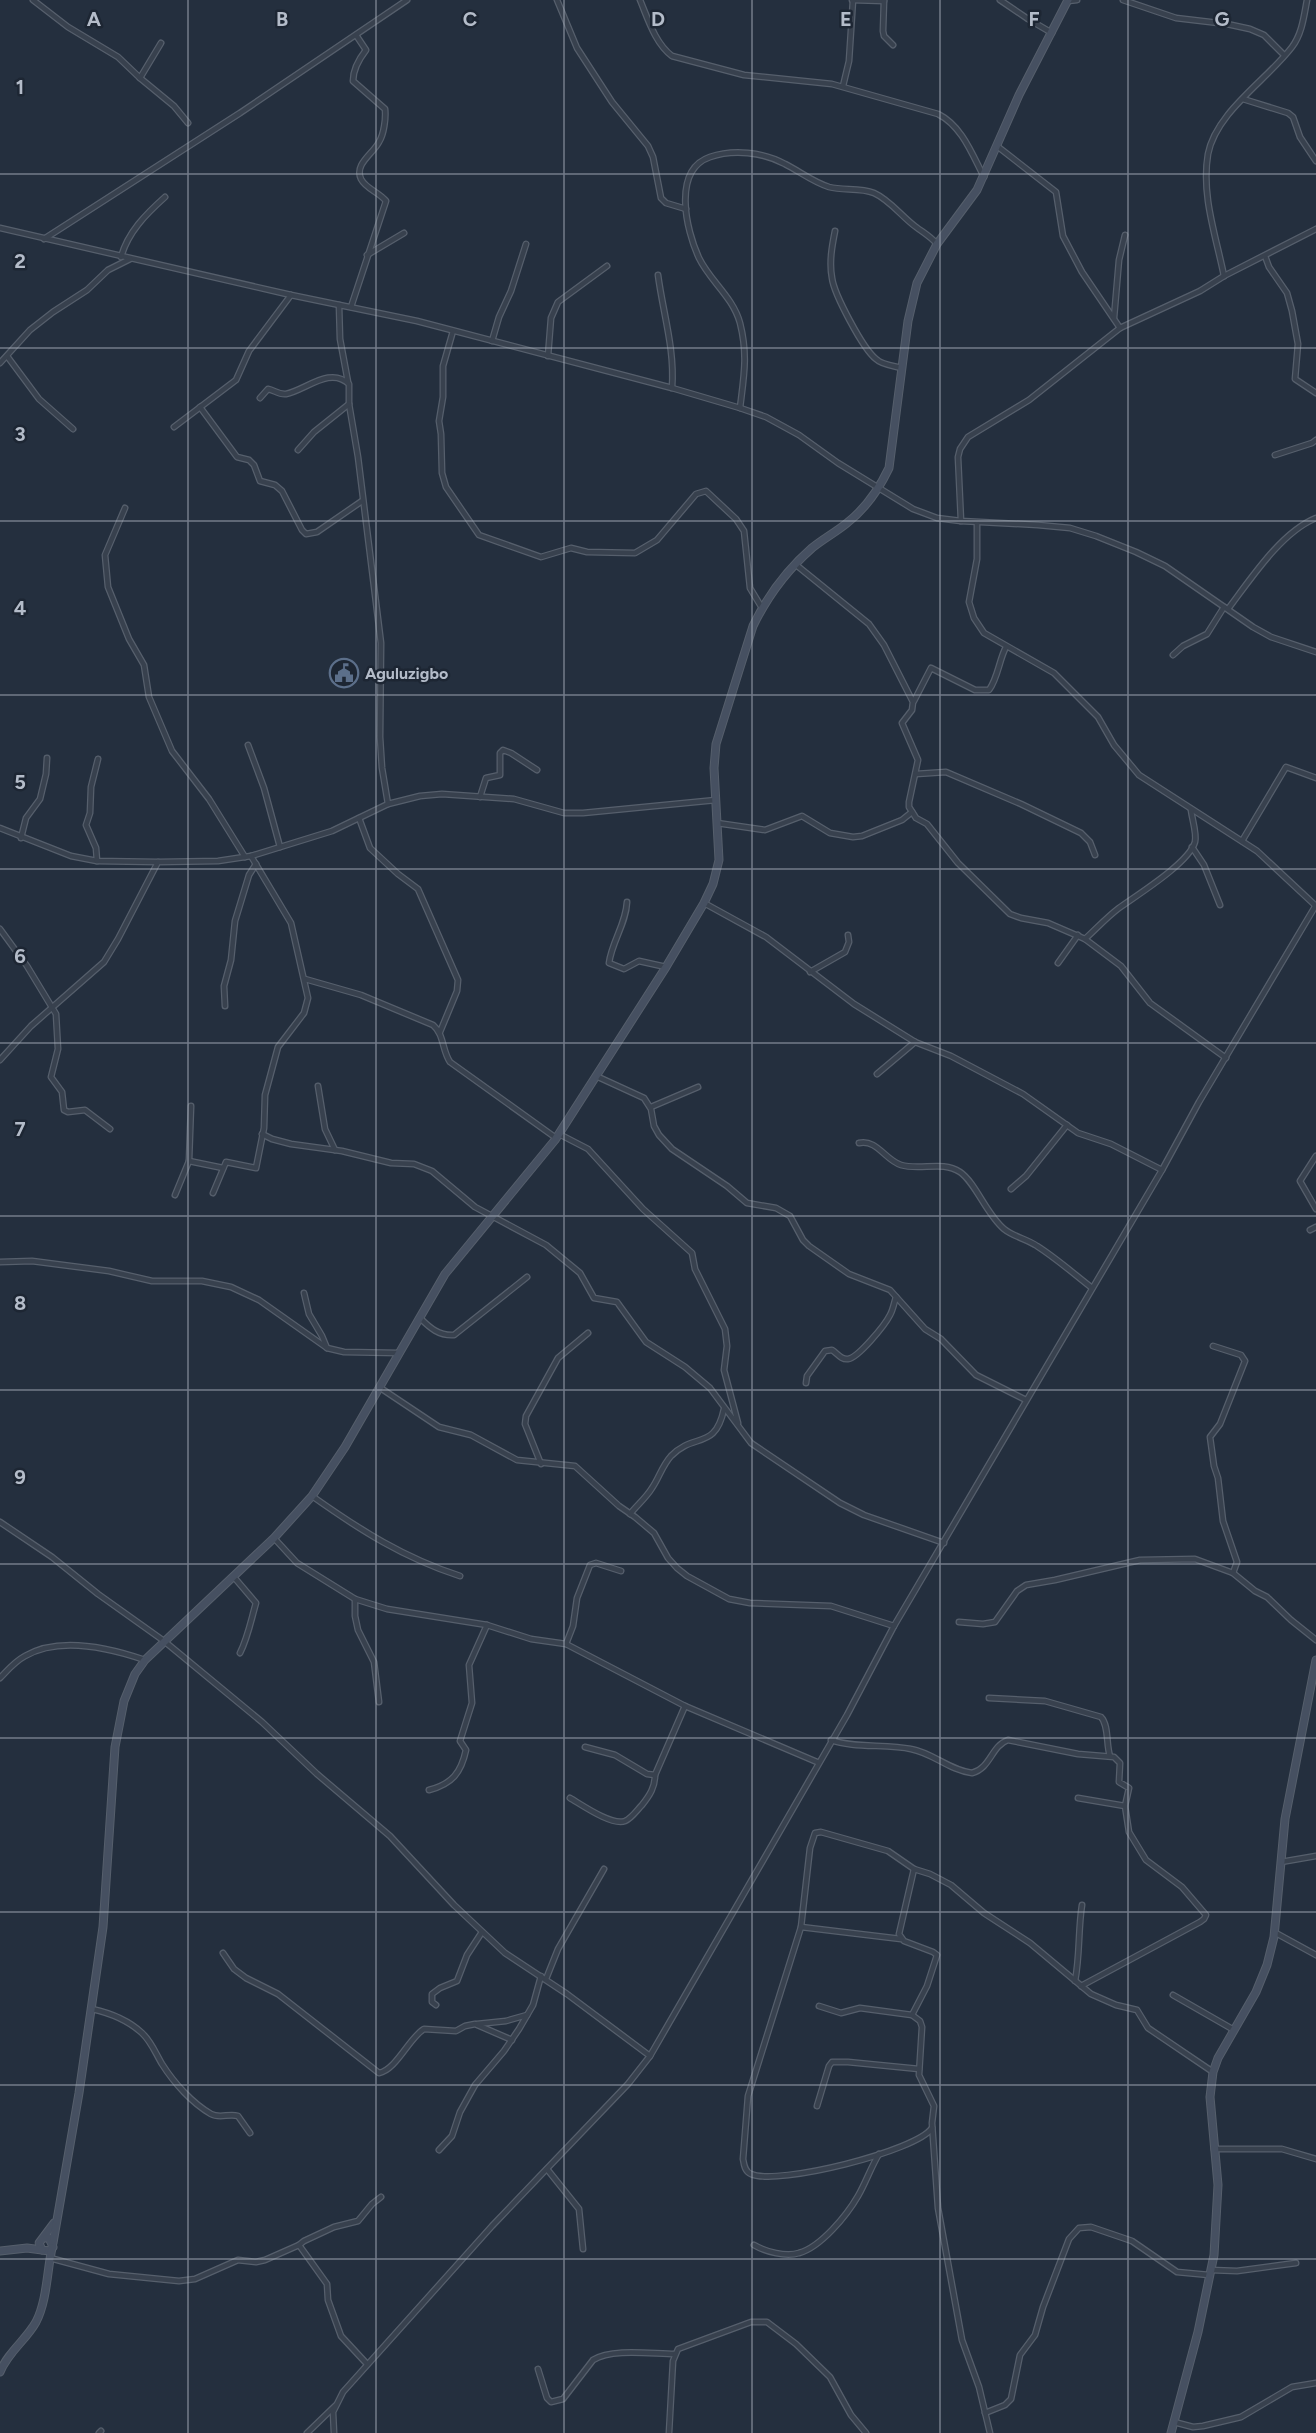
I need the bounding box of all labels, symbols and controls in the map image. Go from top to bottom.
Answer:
text: A [87,7,102,31]
text: B [276,7,288,31]
text: C [463,7,477,31]
text: D [651,7,665,31]
text: E [840,7,852,31]
text: F [1028,7,1040,31]
text: G [1215,7,1230,31]
text: 1 [16,75,24,99]
text: 2 [14,249,26,273]
text: 3 [14,422,26,446]
text: 4 [14,596,27,620]
public building icon: Aguluzigbo [328,657,360,689]
place label: Aguluzigbo [365,664,448,683]
text: 5 [14,770,26,794]
text: 6 [14,944,26,968]
text: 7 [14,1117,26,1141]
text: 8 [14,1291,26,1315]
text: 9 [14,1465,26,1489]

